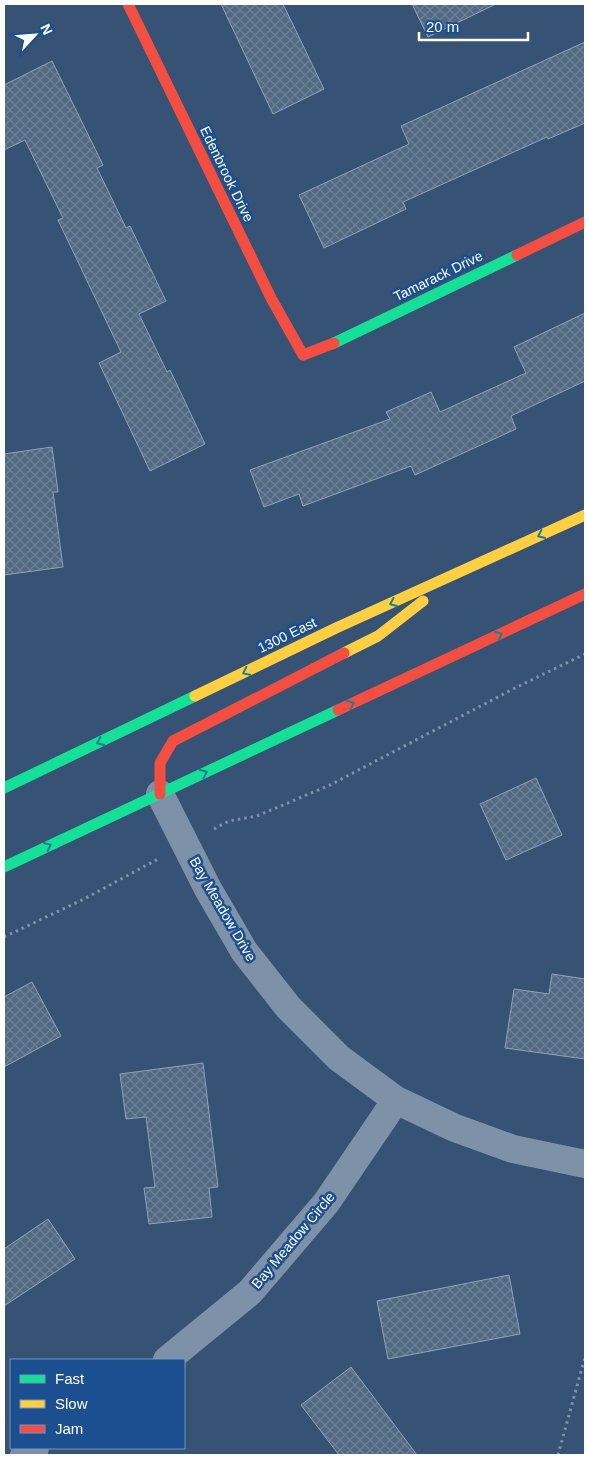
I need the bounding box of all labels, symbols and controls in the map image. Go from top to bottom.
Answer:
north arrow [10,10,60,60]
scale bar [419,10,528,42]
text: 20 m [426,18,459,35]
text: N [37,21,56,37]
street label: Edenbrook Drive [197,124,257,225]
street label: Tamarack Drive [391,247,485,305]
one-way arrow [537,529,546,540]
one-way arrow [389,597,398,607]
street label: 1300 East [255,614,319,656]
one-way arrow [493,631,502,641]
one-way arrow [242,666,251,676]
one-way arrow [346,700,355,710]
one-way arrow [96,736,105,746]
one-way arrow [199,769,208,779]
one-way arrow [43,842,52,853]
street label: Bay Meadow Drive [187,854,259,964]
street label: Bay Meadow Circle [248,1189,338,1291]
legend [10,1359,185,1449]
text: Fast [55,1370,85,1387]
text: Slow [55,1395,88,1412]
text: Jam [55,1420,83,1437]

